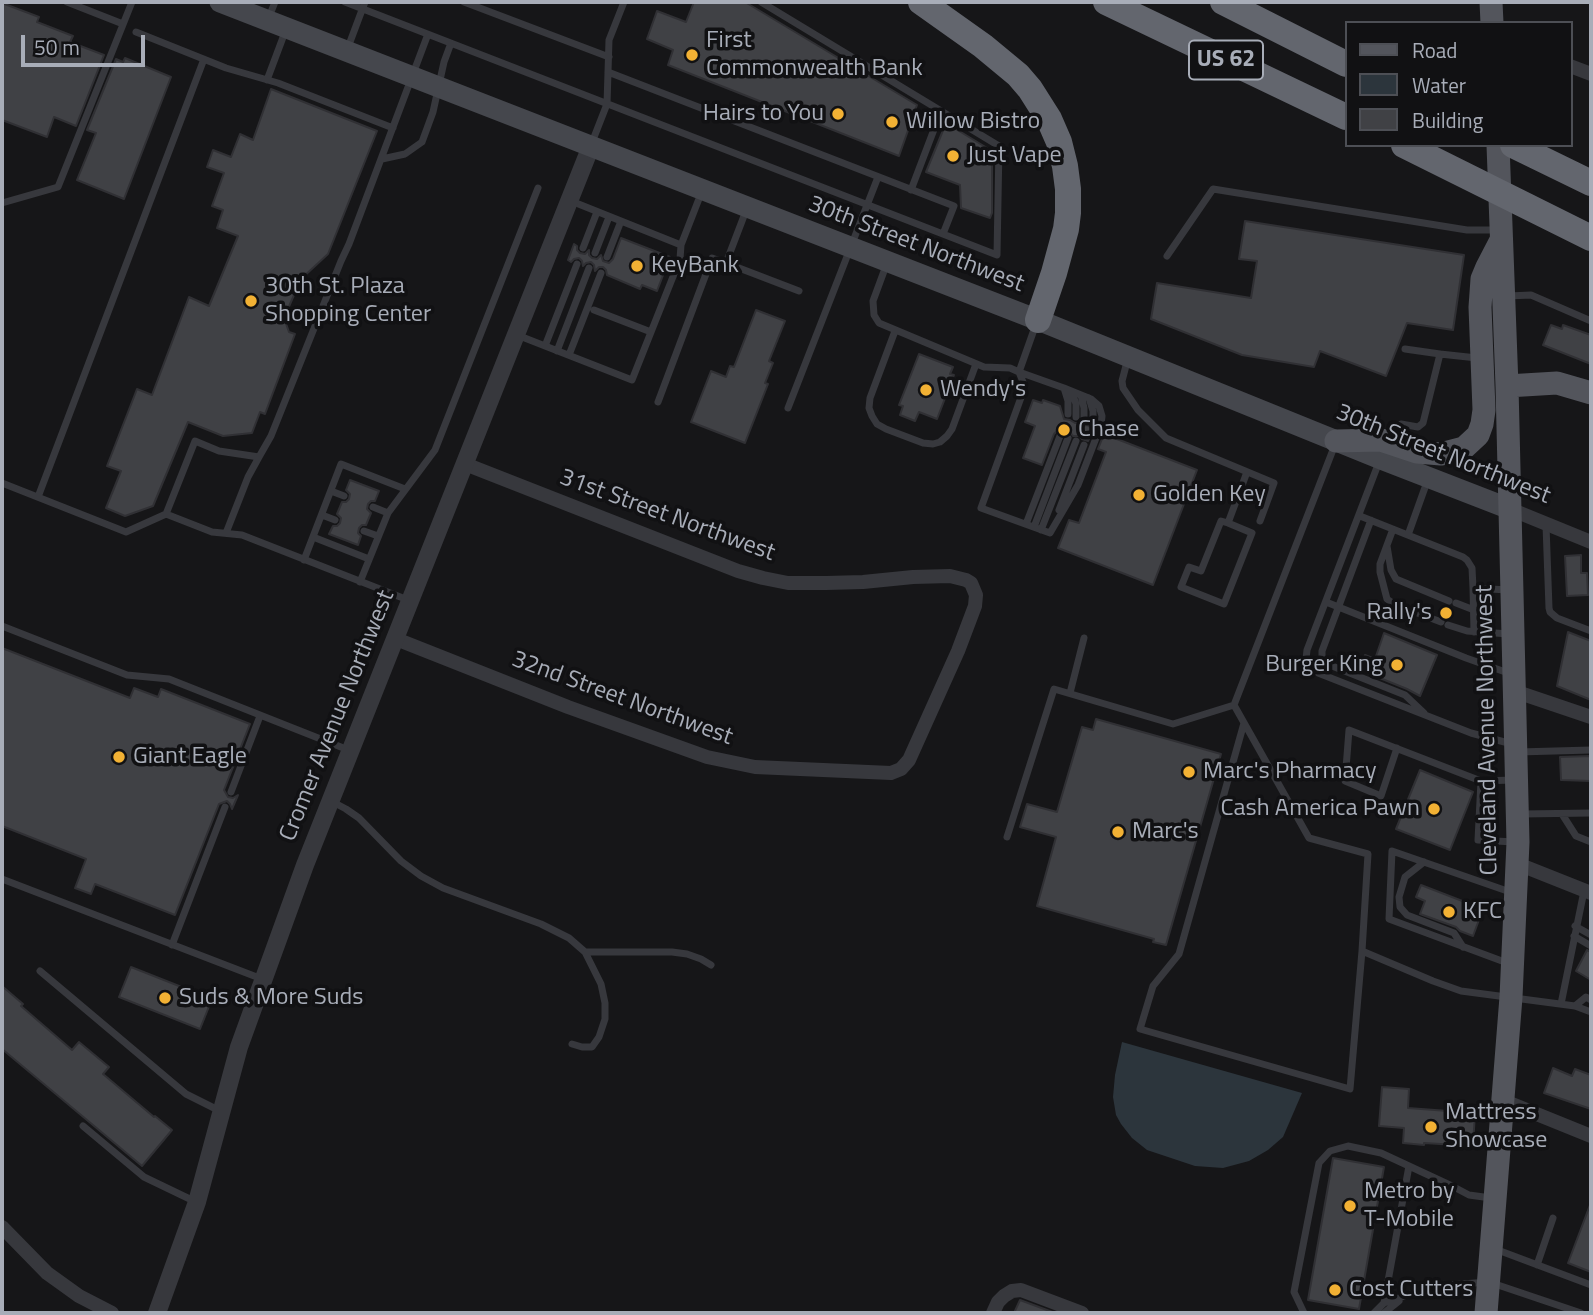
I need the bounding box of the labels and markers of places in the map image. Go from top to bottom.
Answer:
place label: First Commonwealth Bank [706,27,923,83]
marker: First Commonwealth Bank [684,47,700,63]
place label: Hairs to You [703,100,824,128]
marker: Hairs to You [830,106,846,122]
place label: Willow Bistro [906,108,1040,136]
marker: Willow Bistro [884,114,900,130]
place label: Just Vape [967,142,1062,170]
marker: Just Vape [945,148,961,164]
place label: KeyBank [651,252,739,280]
marker: KeyBank [629,258,645,274]
place label: 30th St. Plaza Shopping Center [265,273,431,329]
marker: 30th St. Plaza Shopping Center [243,293,259,309]
place label: Wendy's [940,376,1026,404]
marker: Wendy's [918,382,934,398]
place label: Chase [1078,416,1139,444]
marker: Chase [1056,422,1072,438]
place label: Golden Key [1153,481,1266,509]
marker: Golden Key [1131,487,1147,503]
place label: Rally's [1366,599,1432,627]
marker: Rally's [1438,605,1454,621]
place label: Burger King [1265,651,1383,679]
marker: Burger King [1389,657,1405,673]
place label: Giant Eagle [133,743,247,771]
marker: Giant Eagle [111,749,127,765]
place label: Marc's Pharmacy [1203,758,1377,786]
marker: Marc's Pharmacy [1181,764,1197,780]
place label: Cash America Pawn [1220,795,1420,823]
marker: Cash America Pawn [1426,801,1442,817]
place label: Marc's [1132,818,1199,846]
marker: Marc's [1110,824,1126,840]
place label: KFC [1463,898,1502,926]
marker: KFC [1441,904,1457,920]
place label: Suds & More Suds [179,984,363,1012]
marker: Suds & More Suds [157,990,173,1006]
place label: Mattress Showcase [1445,1099,1547,1155]
marker: Mattress Showcase [1423,1119,1439,1135]
place label: Metro by T-Mobile [1364,1178,1455,1234]
marker: Metro by T-Mobile [1342,1198,1358,1214]
place label: Cost Cutters [1349,1276,1473,1304]
marker: Cost Cutters [1327,1282,1343,1298]

